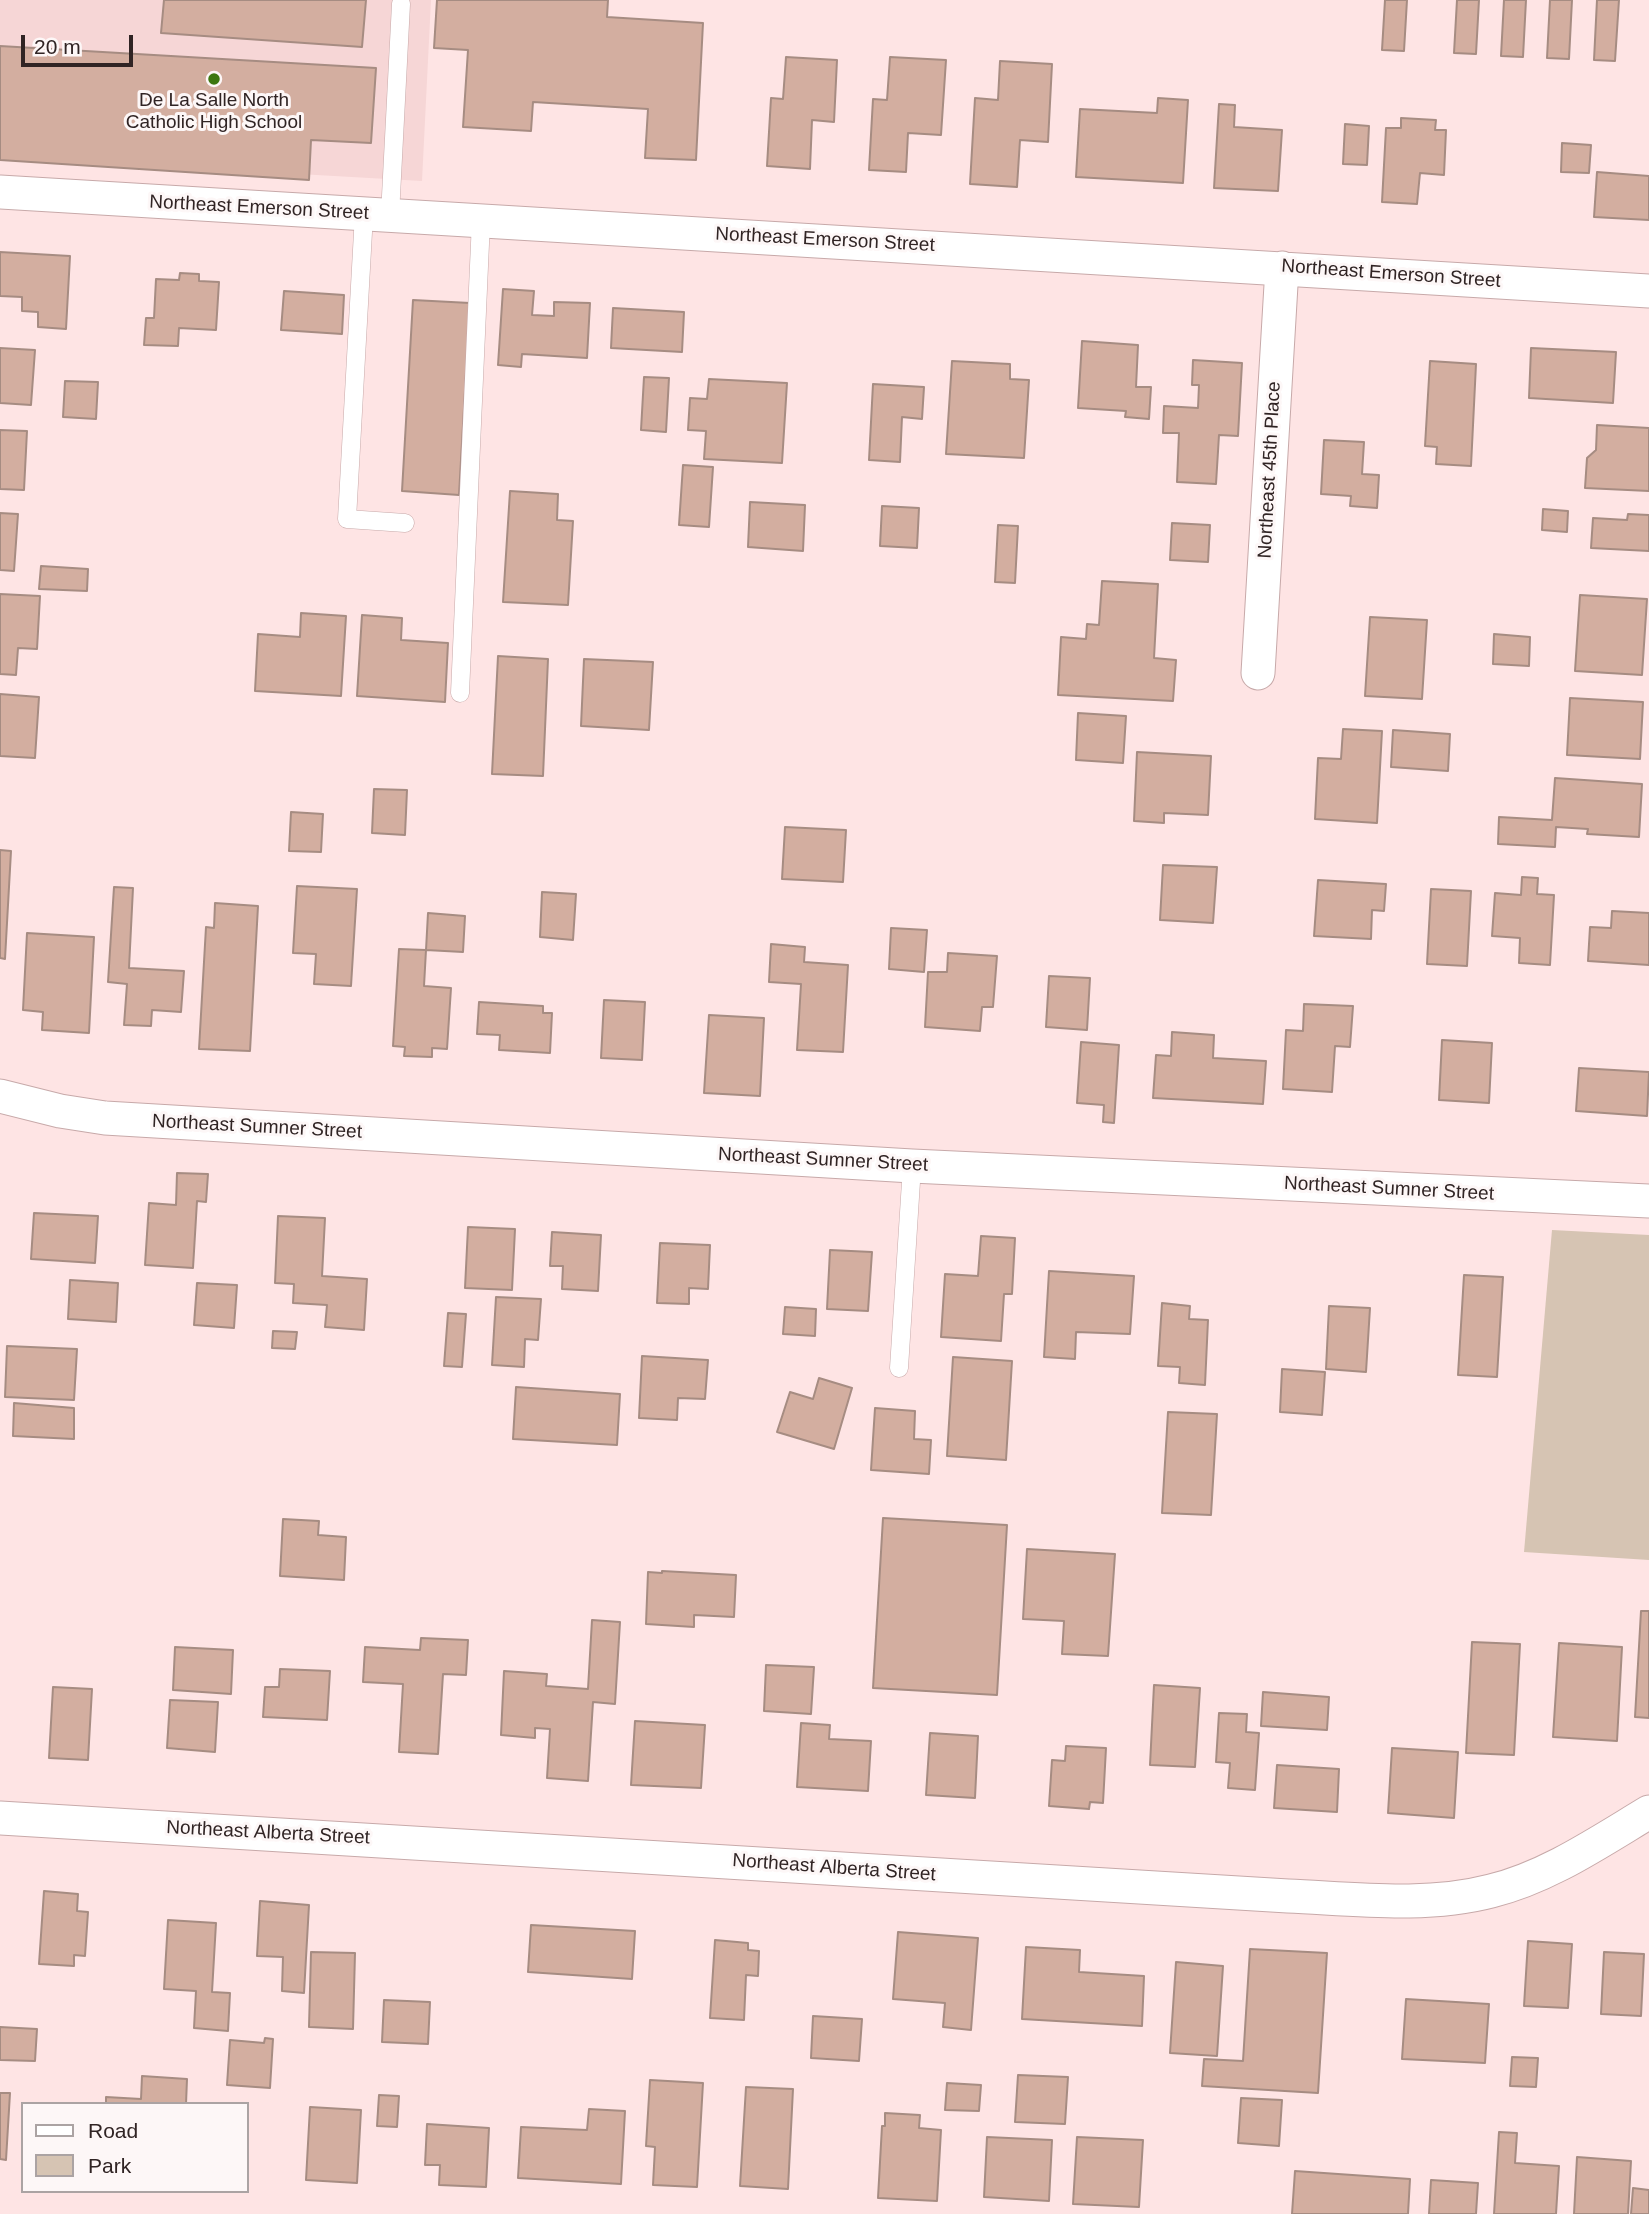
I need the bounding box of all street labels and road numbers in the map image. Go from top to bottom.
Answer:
street label: Northeast Emerson Street [149,191,369,225]
street label: Northeast Emerson Street [715,223,935,257]
street label: Northeast Emerson Street [1281,255,1501,293]
street label: Northeast 45th Place [1254,381,1286,559]
street label: Northeast Sumner Street [151,1110,363,1144]
street label: Northeast Sumner Street [717,1143,929,1177]
street label: Northeast Sumner Street [1283,1172,1495,1206]
street label: Northeast Alberta Street [166,1816,370,1850]
street label: Northeast Alberta Street [732,1850,936,1886]

